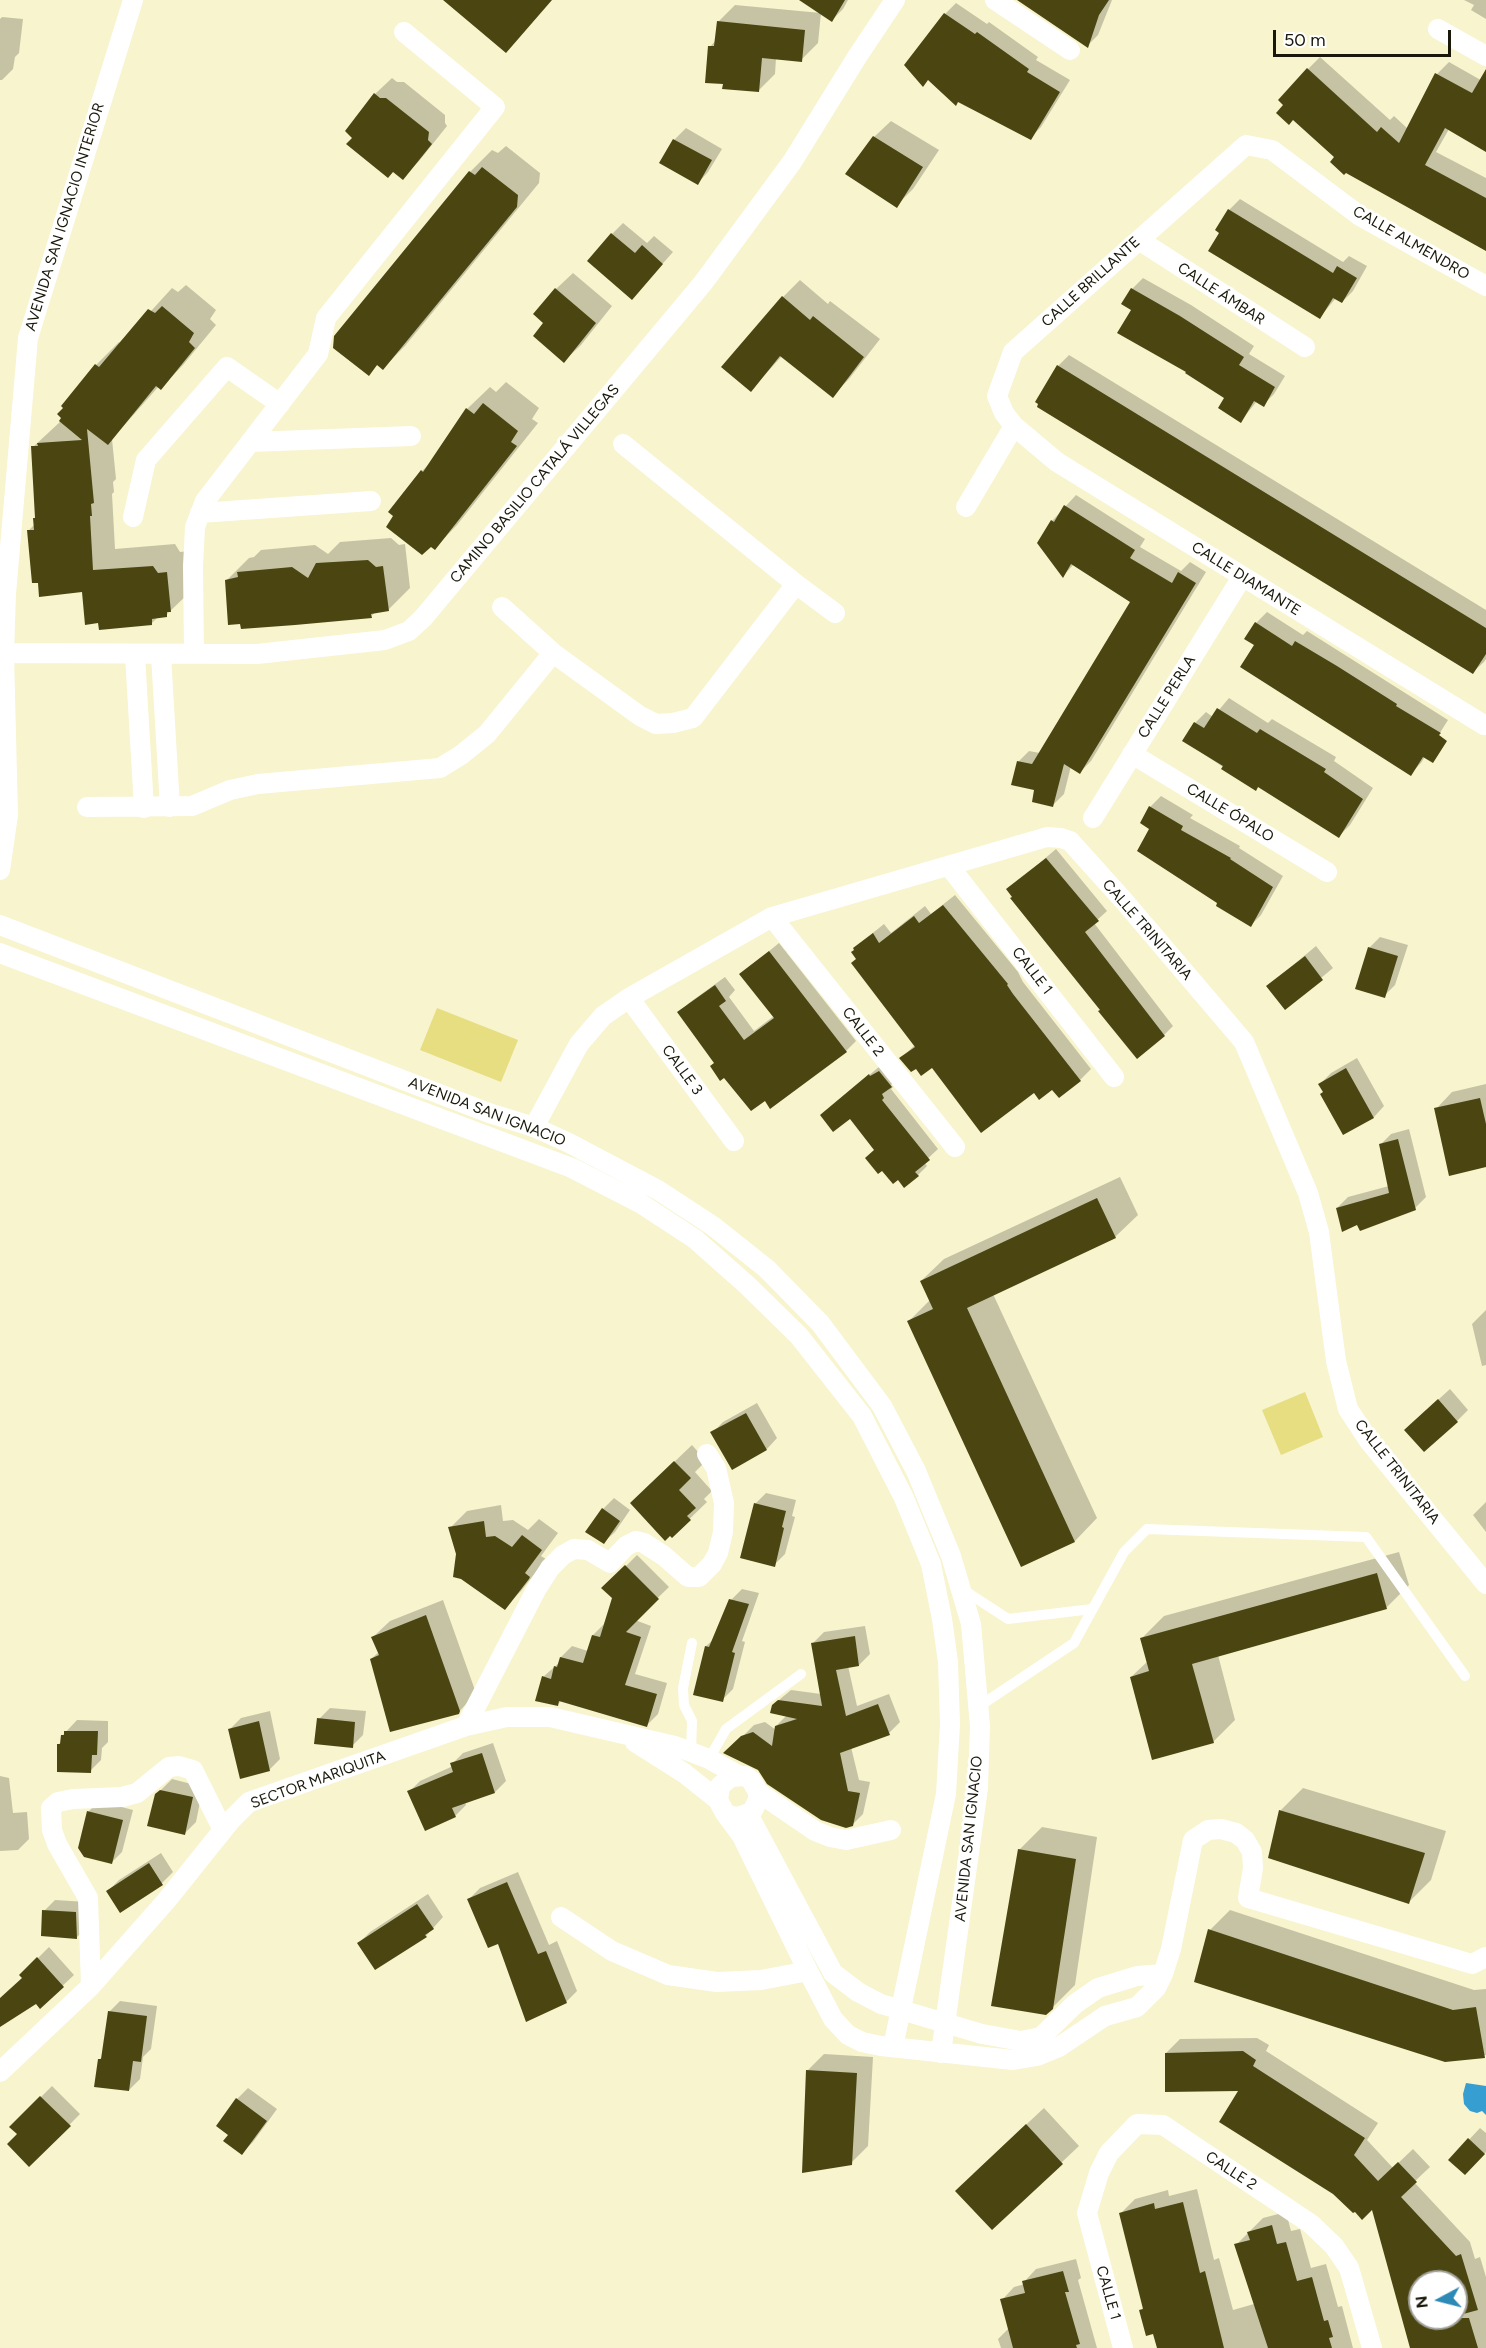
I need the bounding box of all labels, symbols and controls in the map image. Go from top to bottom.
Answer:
scale bar [1276,18,1454,56]
text: 50 m [1284,29,1326,51]
street label: AVENIDA SAN IGNACIO INTERIOR [22,101,108,333]
street label: CALLE ALMENDRO [1349,202,1473,284]
street label: CALLE BRILLANTE [1038,233,1144,331]
street label: CALLE ÁMBAR [1174,259,1268,329]
street label: CAMINO BASILIO CATALÁ VILLEGAS [446,381,624,587]
street label: CALLE DIAMANTE [1188,538,1304,620]
street label: CALLE PERLA [1134,652,1200,742]
street label: CALLE ÓPALO [1183,780,1277,846]
street label: CALLE TRINITARIA [1098,876,1196,984]
street label: CALLE 1 [1008,944,1056,998]
street label: CALLE 2 [838,1004,888,1060]
street label: CALLE 3 [658,1042,706,1098]
street label: AVENIDA SAN IGNACIO [406,1074,568,1150]
street label: CALLE TRINITARIA [1351,1416,1443,1528]
street label: SECTOR MARIQUITA [248,1747,388,1813]
street label: AVENIDA SAN IGNACIO [951,1755,987,1923]
street label: CALLE 2 [1202,2148,1260,2194]
street label: CALLE 1 [1092,2264,1124,2322]
north arrow [1408,2270,1468,2330]
text: N [1411,2295,1432,2309]

